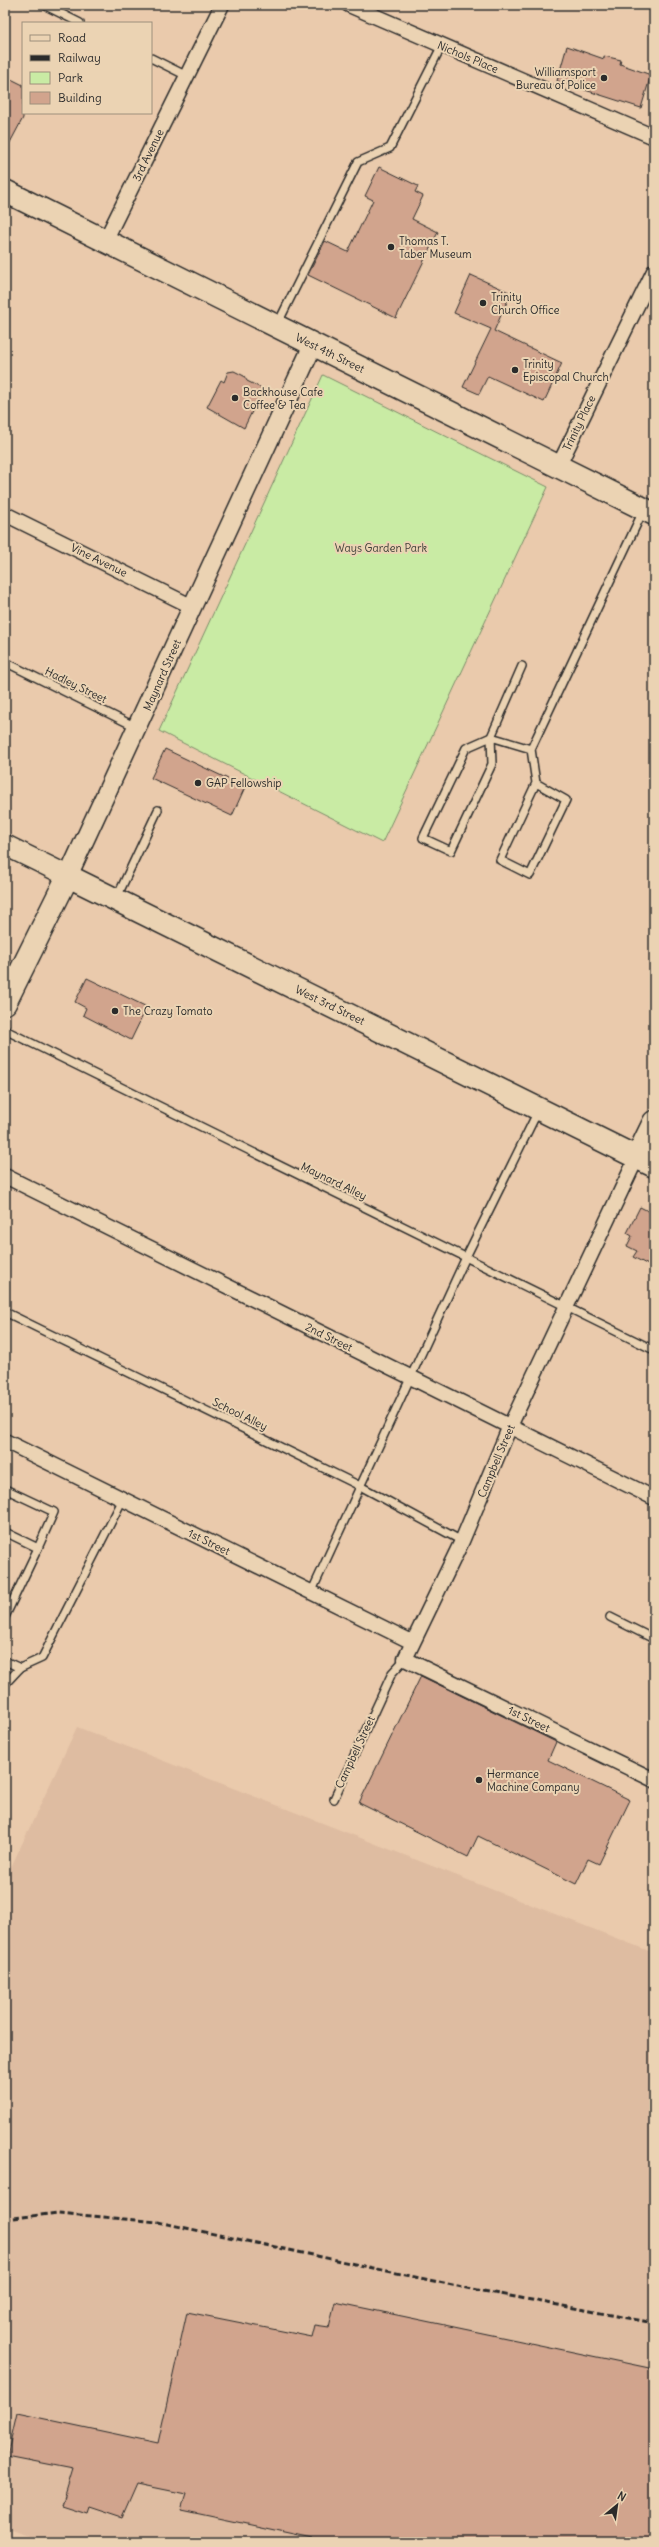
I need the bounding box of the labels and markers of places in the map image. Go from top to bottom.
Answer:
place label: Williamsport Bureau of Police [516,65,596,92]
marker: Williamsport Bureau of Police [599,73,609,83]
place label: Thomas T. Taber Museum [399,234,472,261]
marker: Thomas T. Taber Museum [386,242,396,252]
place label: Trinity Church Office [491,290,559,317]
marker: Trinity Church Office [478,298,488,308]
place label: Trinity Episcopal Church [523,357,609,384]
marker: Trinity Episcopal Church [510,365,520,375]
place label: Backhouse Cafe Coffee & Tea [243,385,323,412]
marker: Backhouse Cafe Coffee & Tea [230,393,240,403]
place label: GAP Fellowship [206,776,282,790]
marker: GAP Fellowship [193,778,203,788]
place label: The Crazy Tomato [123,1004,213,1018]
marker: The Crazy Tomato [110,1006,120,1016]
place label: Hermance Machine Company [487,1767,579,1794]
marker: Hermance Machine Company [474,1775,484,1785]

